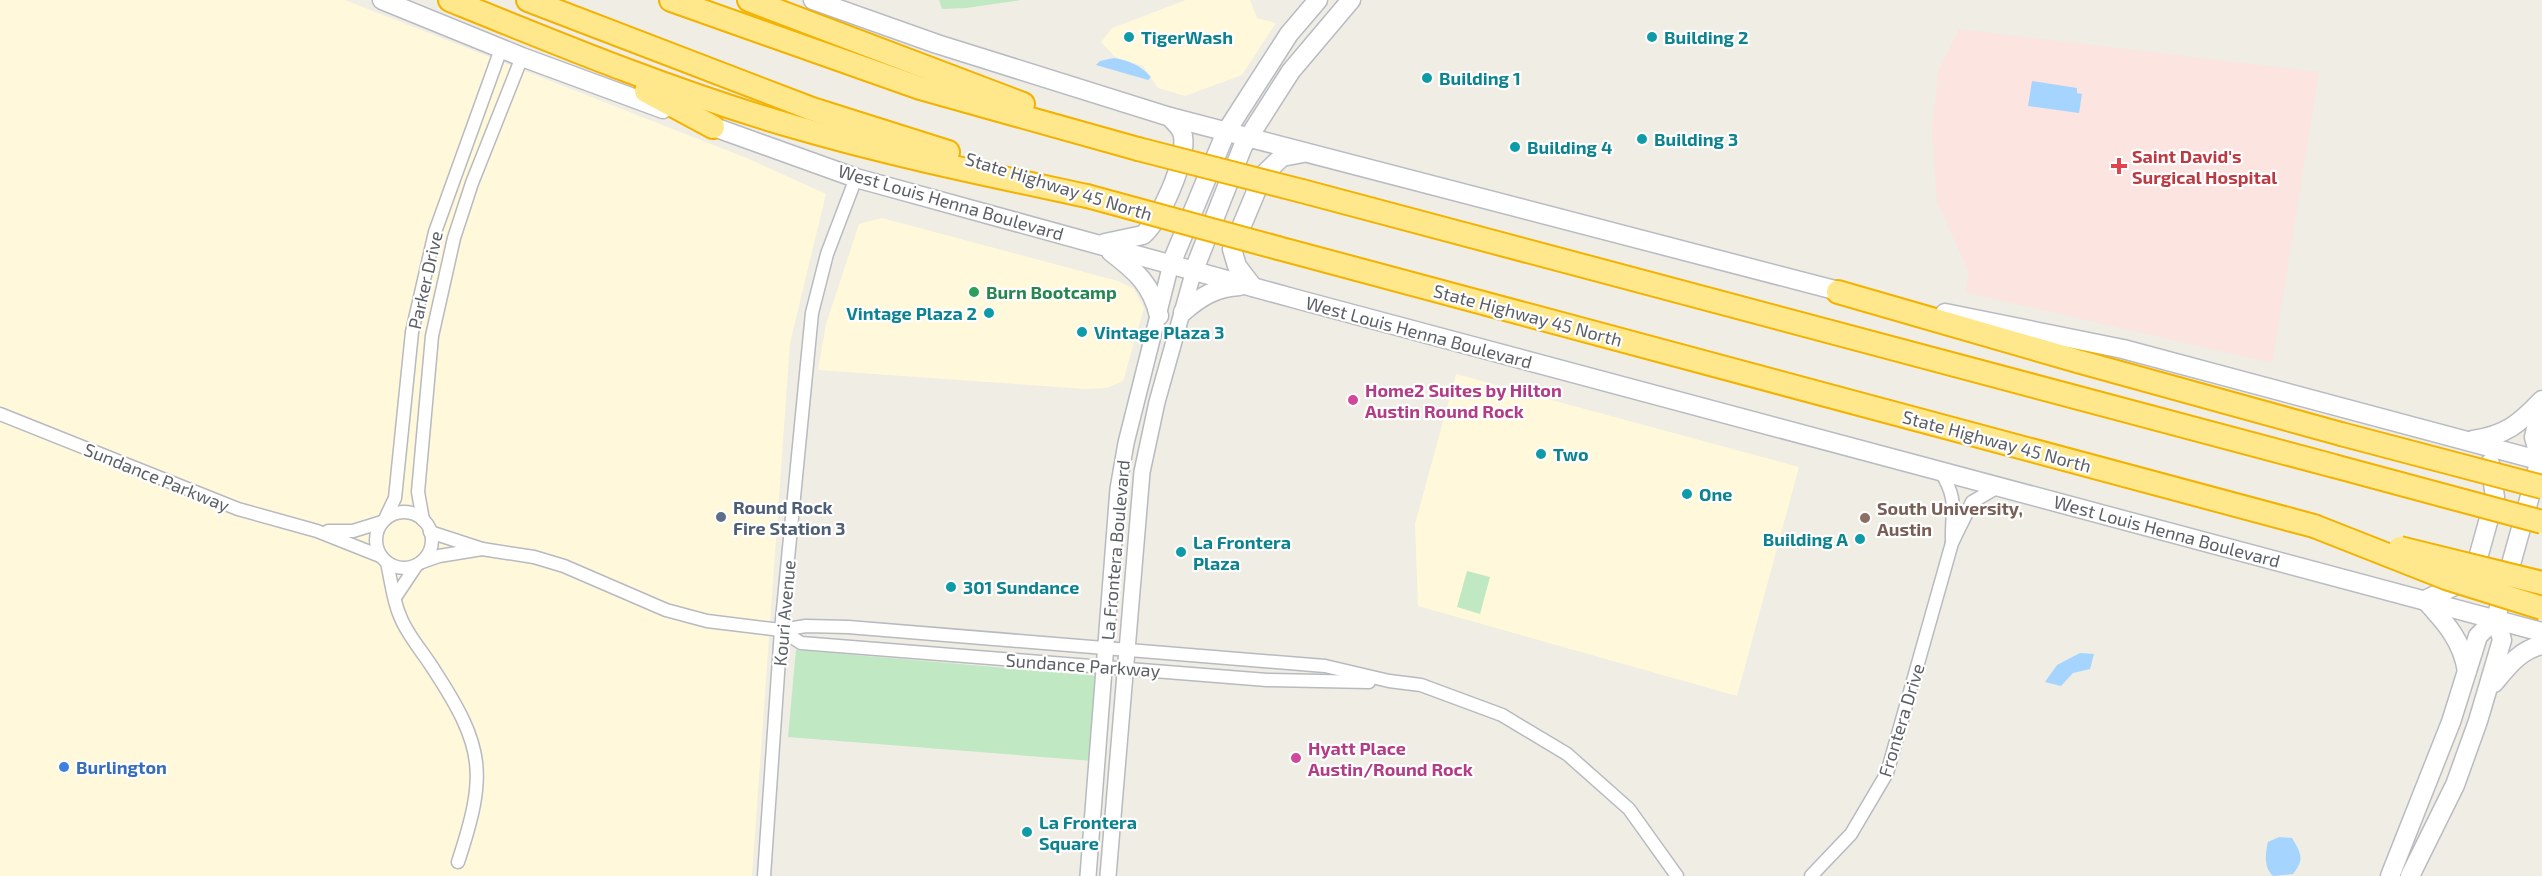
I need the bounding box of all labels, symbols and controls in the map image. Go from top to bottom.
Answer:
place label: TigerWash [1141,26,1233,48]
place label: Building 2 [1664,26,1748,48]
marker: TigerWash [1122,30,1136,44]
marker: Building 2 [1645,30,1659,44]
place label: Building 1 [1439,67,1521,89]
marker: Building 1 [1420,71,1434,85]
place label: Building 3 [1654,128,1738,150]
marker: Building 3 [1635,132,1649,146]
place label: Building 4 [1527,136,1612,158]
marker: Building 4 [1508,140,1522,154]
place label: Saint David's Surgical Hospital [2132,145,2277,188]
street label: State Highway 45 North [963,147,1155,225]
marker: Saint David's Surgical Hospital [2110,157,2128,175]
street label: West Louis Henna Boulevard [836,159,1066,245]
street label: Parker Drive [403,229,447,331]
street label: State Highway 45 North [1431,279,1625,351]
place label: Burn Bootcamp [986,281,1117,303]
marker: Burn Bootcamp [967,285,981,299]
street label: West Louis Henna Boulevard [1303,291,1535,373]
place label: Vintage Plaza 2 [846,302,977,324]
marker: Vintage Plaza 2 [982,306,996,320]
place label: Vintage Plaza 3 [1094,321,1224,343]
marker: Vintage Plaza 3 [1075,325,1089,339]
place label: Home2 Suites by Hilton Austin Round Rock [1365,379,1562,422]
marker: Home2 Suites by Hilton Austin Round Rock [1346,393,1360,407]
street label: State Highway 45 North [1900,405,2094,477]
street label: Sundance Parkway [81,438,233,516]
place label: Two [1553,443,1589,465]
marker: Two [1534,447,1548,461]
street label: La Frontera Boulevard [1096,459,1134,641]
place label: One [1699,483,1732,505]
marker: One [1680,487,1694,501]
street label: West Louis Henna Boulevard [2051,490,2283,572]
place label: Round Rock Fire Station 3 [733,496,846,539]
place label: South University, Austin [1877,497,2023,540]
marker: Round Rock Fire Station 3 [714,510,728,524]
marker: South University, Austin [1858,511,1872,525]
place label: Building A [1763,528,1848,550]
place label: La Frontera Plaza [1193,531,1291,574]
marker: Building A [1853,532,1867,546]
marker: La Frontera Plaza [1174,545,1188,559]
street label: Kouri Avenue [768,559,800,667]
place label: 301 Sundance [963,576,1079,598]
marker: 301 Sundance [944,580,958,594]
street label: Sundance Parkway [1005,649,1161,681]
street label: Frontera Drive [1873,661,1929,779]
place label: Hyatt Place Austin/Round Rock [1308,737,1473,780]
marker: Hyatt Place Austin/Round Rock [1289,751,1303,765]
place label: Burlington [76,756,167,778]
marker: Burlington [57,760,71,774]
place label: La Frontera Square [1039,811,1137,854]
marker: La Frontera Square [1020,825,1034,839]

